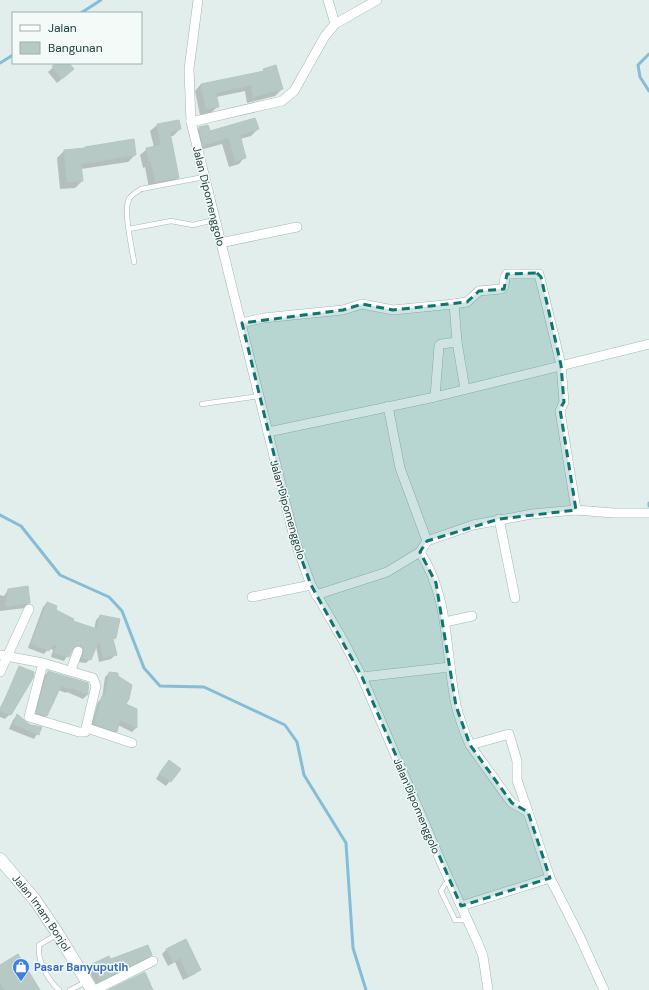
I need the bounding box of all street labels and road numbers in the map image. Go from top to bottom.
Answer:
street label: Jalan Dipomenggolo [190,144,228,248]
street label: Jalan Dipomenggolo [267,459,309,561]
street label: Jalan Dipomenggolo [390,756,444,856]
street label: Jalan Imam Bonjol [9,871,74,954]

